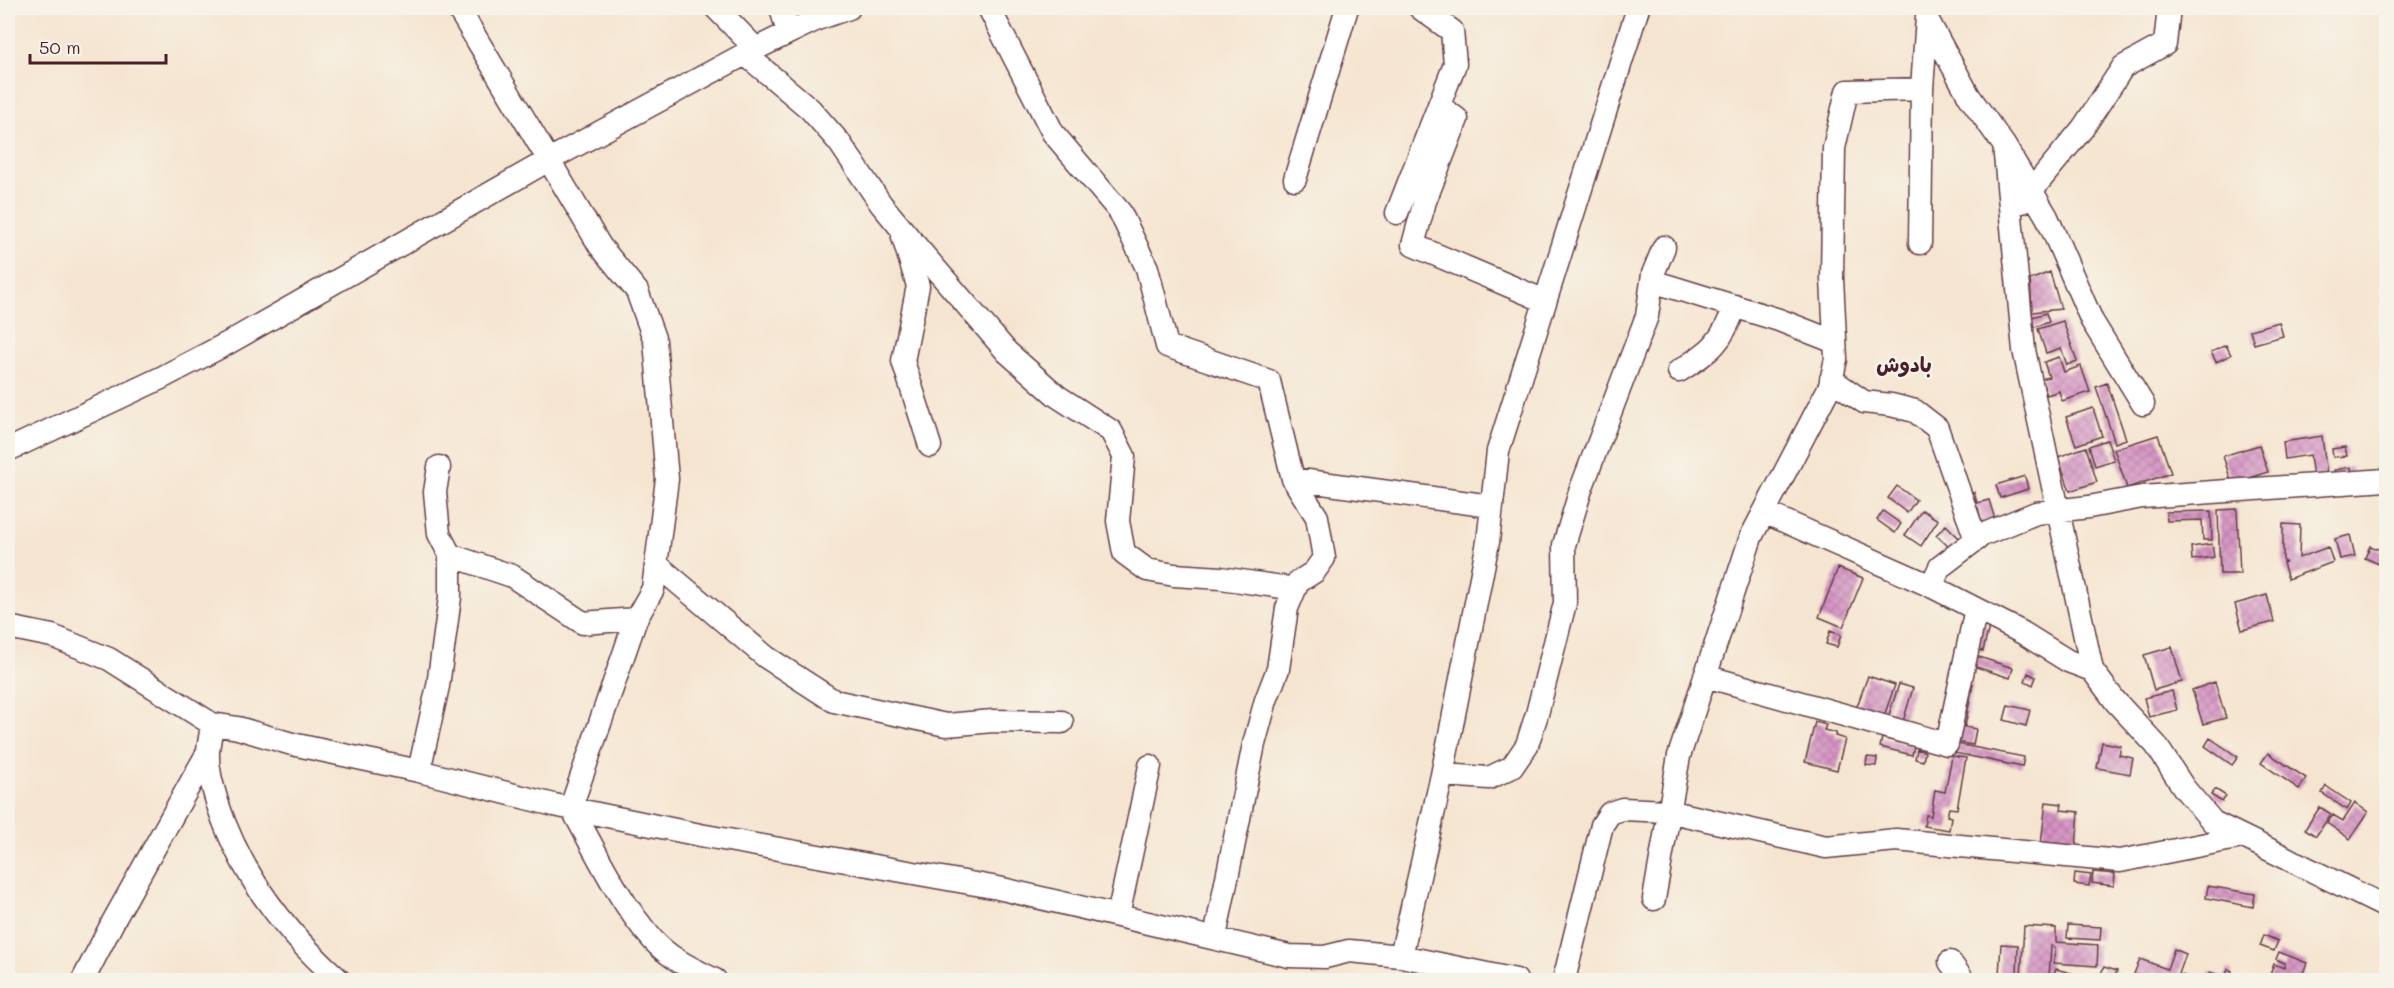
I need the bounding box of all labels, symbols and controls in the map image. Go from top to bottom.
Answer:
scale bar [30,27,166,65]
text: 50 m [39,35,81,59]
district label: بادوش [1876,350,1932,378]

